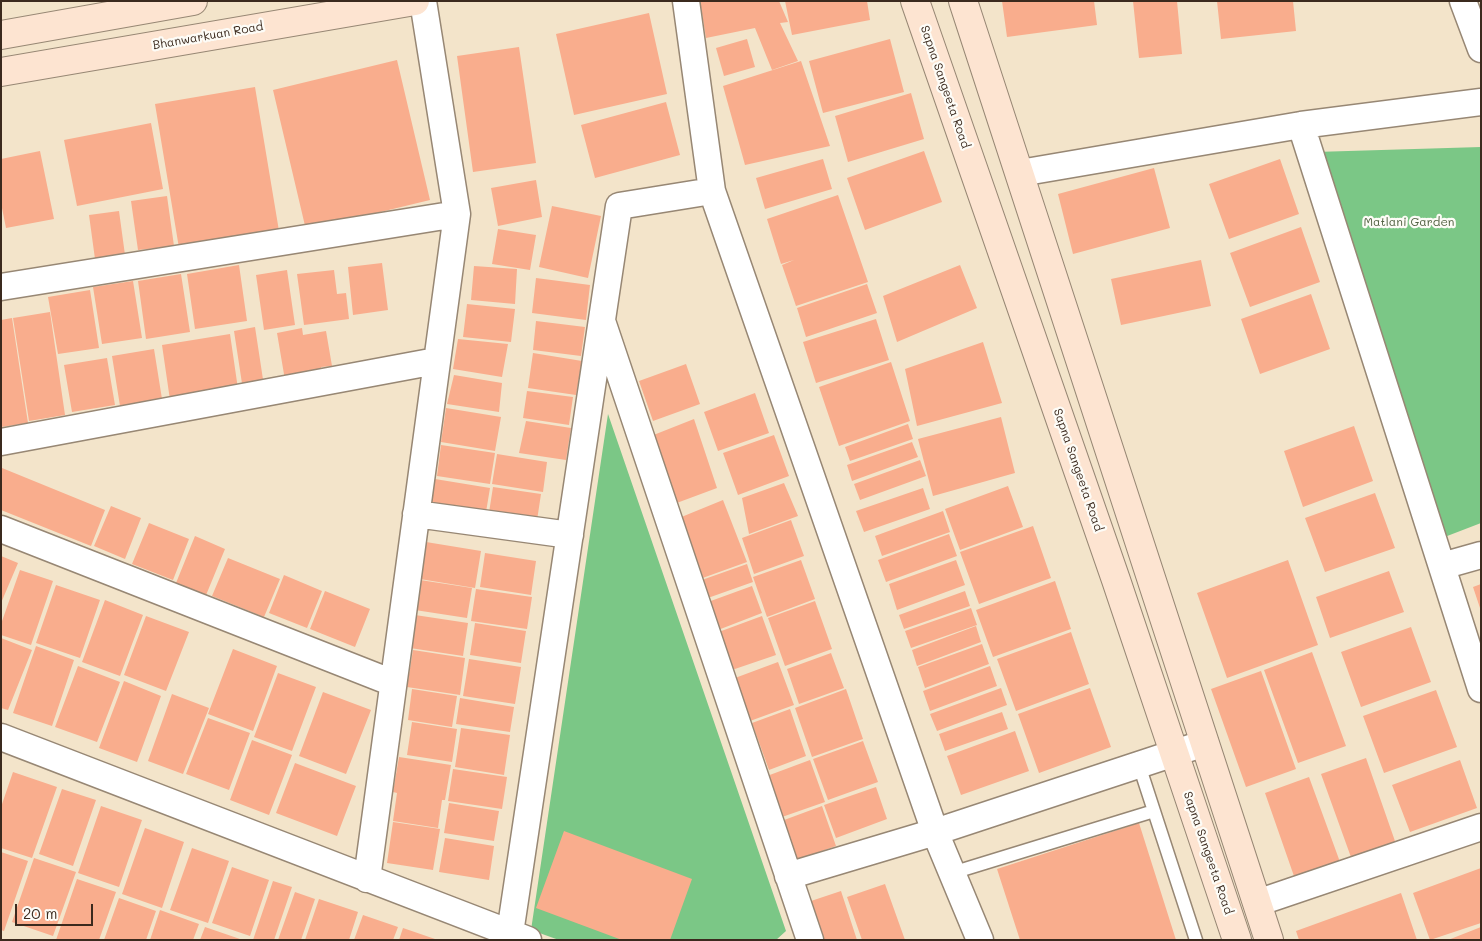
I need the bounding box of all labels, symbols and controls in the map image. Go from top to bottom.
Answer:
street label: Bhanwarkuan Road [152,19,264,53]
street label: Sapna Sangeeta Road [917,24,973,150]
park label: Matlani Garden [1363,215,1455,229]
street label: Sapna Sangeeta Road [1050,407,1106,533]
street label: Sapna Sangeeta Road [1180,790,1236,916]
scale bar [18,894,95,926]
text: 20 m [23,903,57,923]

